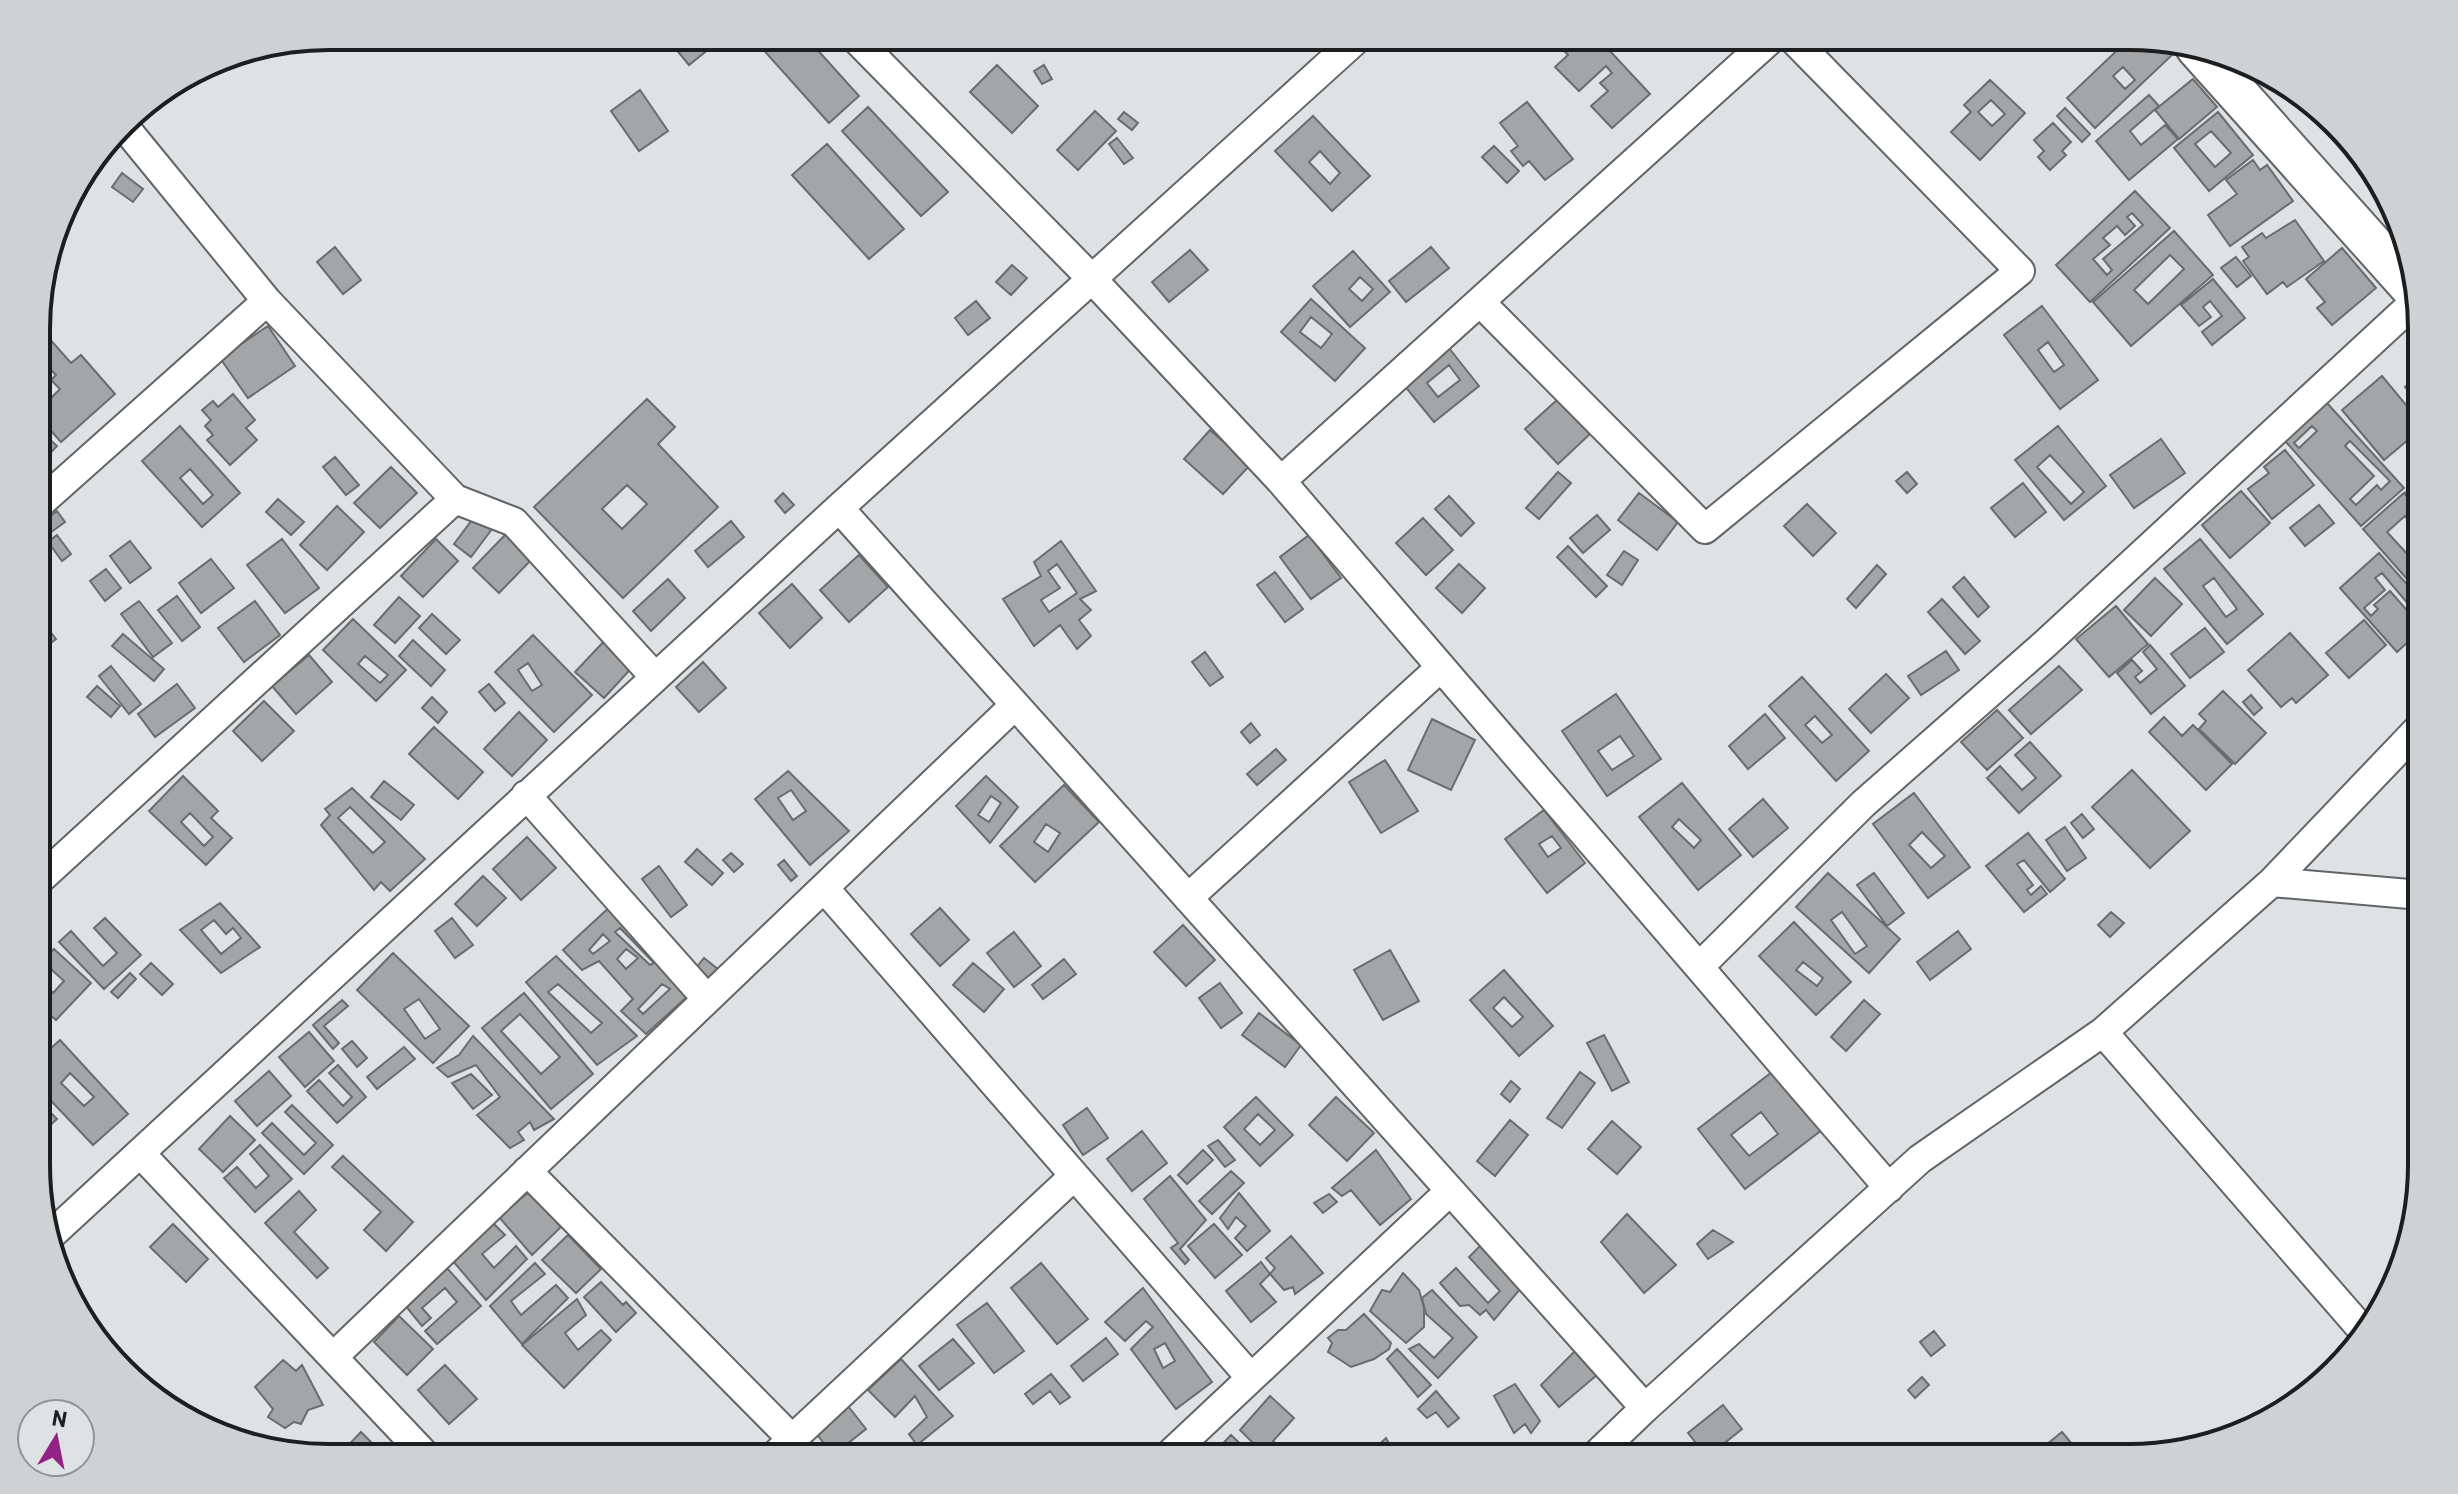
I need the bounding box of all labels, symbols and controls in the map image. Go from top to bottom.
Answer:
north arrow [16,1398,96,1478]
text: N [50,1403,69,1431]

